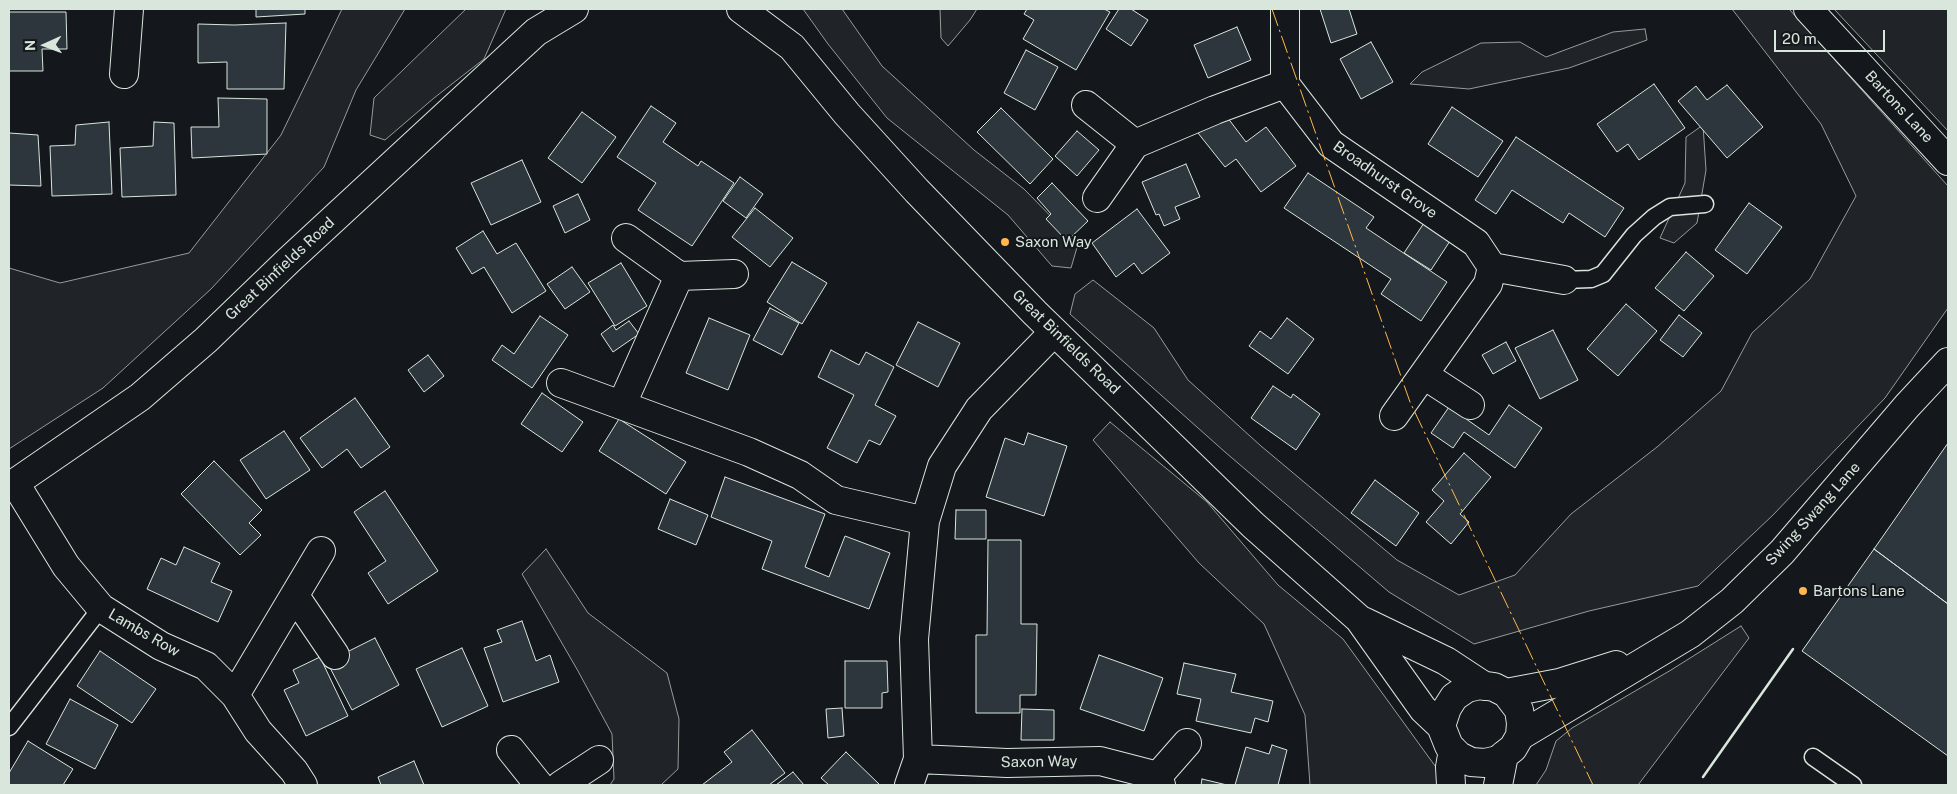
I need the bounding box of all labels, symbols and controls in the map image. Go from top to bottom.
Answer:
north arrow [20,20,70,70]
scale bar [1777,20,1888,52]
text: 20 m [1782,30,1817,47]
text: N [22,40,38,51]
street label: Bartons Lane [1861,67,1937,147]
street label: Broadhurst Grove [1330,137,1440,223]
street label: Great Binfields Road [222,214,338,324]
place label: Saxon Way [1015,233,1092,251]
marker: Saxon Way [999,236,1011,248]
street label: Great Binfields Road [1008,286,1124,398]
street label: Swing Swang Lane [1762,459,1864,569]
place label: Bartons Lane [1813,582,1905,600]
marker: Bartons Lane [1797,585,1809,597]
street label: Lambs Row [105,605,183,661]
street label: Saxon Way [1000,752,1078,772]

